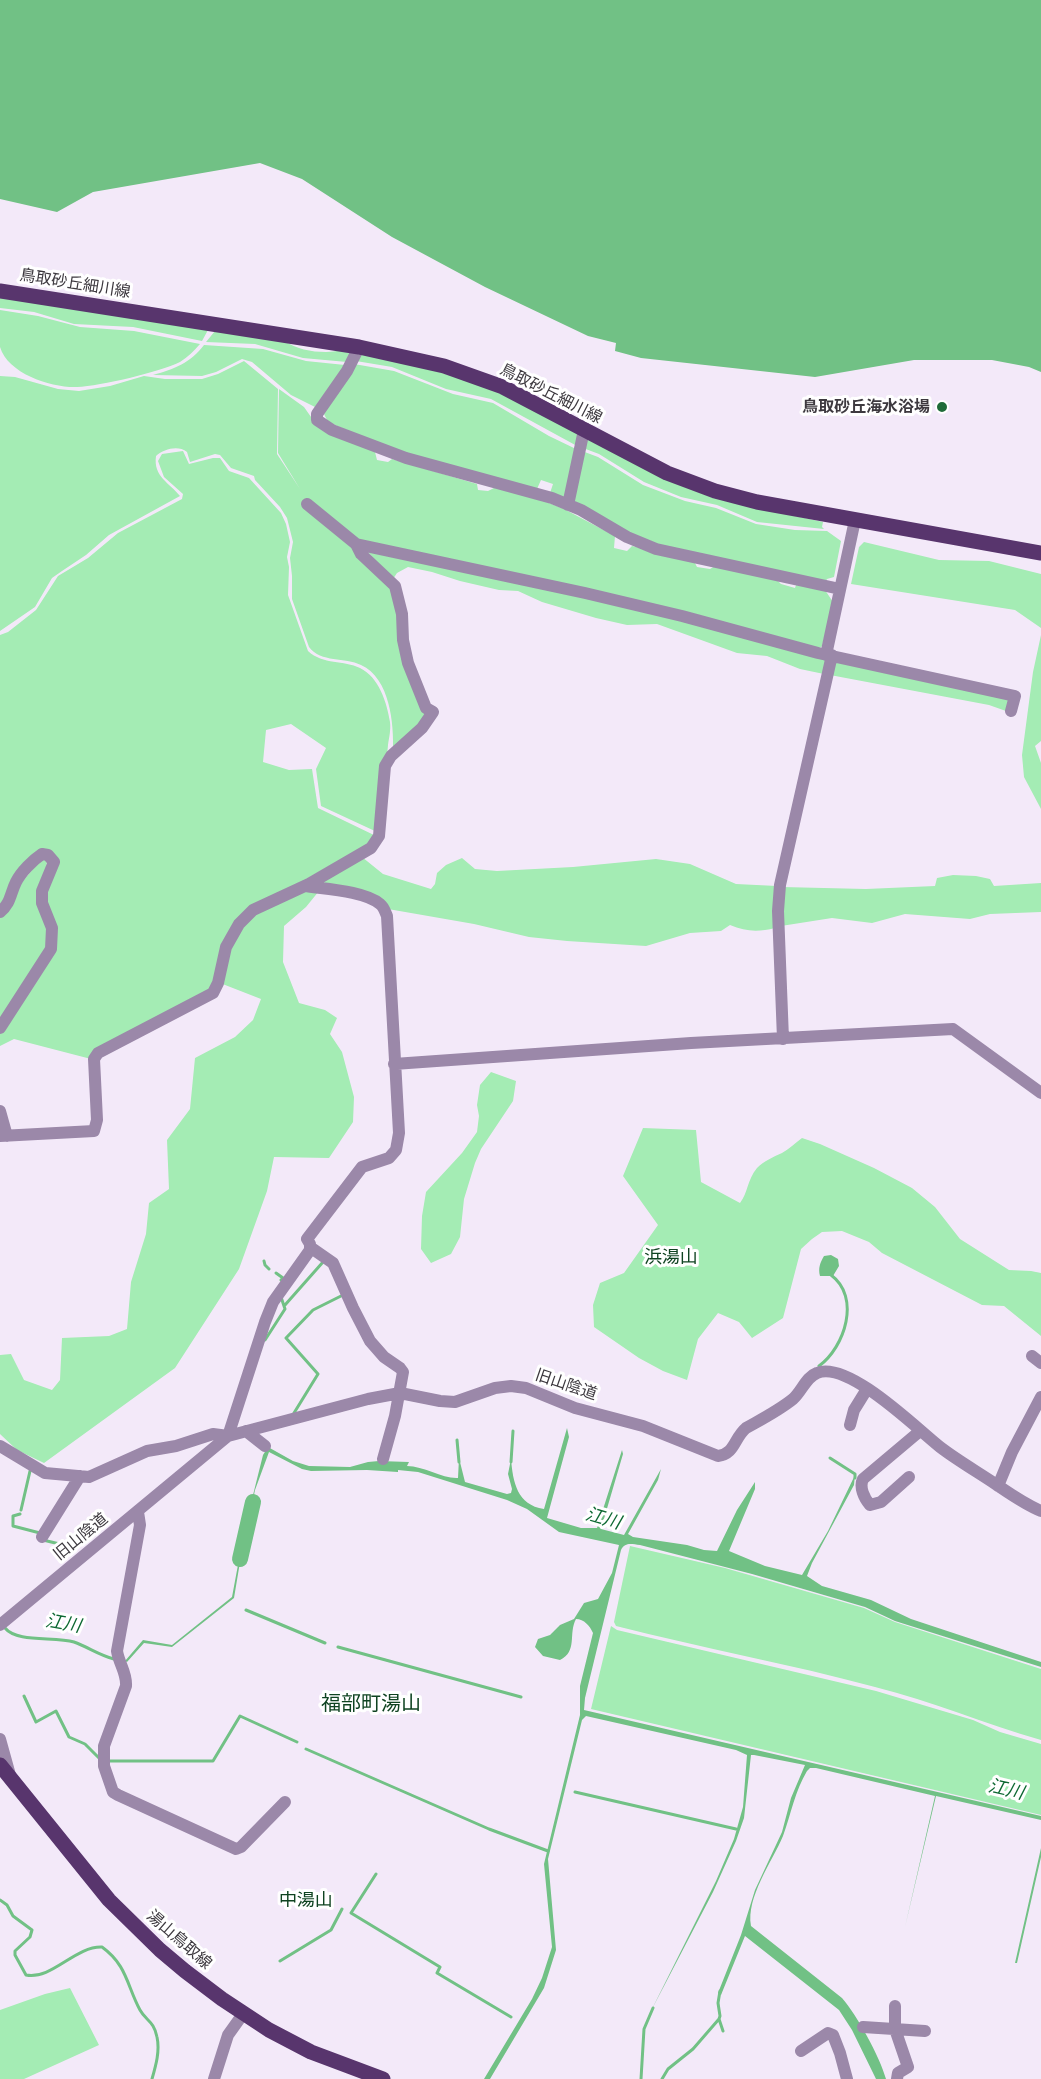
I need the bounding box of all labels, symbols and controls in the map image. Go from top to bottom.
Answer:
street label: 鳥取砂丘細川線 [18,266,132,302]
street label: 鳥取砂丘細川線 [497,360,605,428]
place label: 鳥取砂丘海水浴場 [802,397,930,417]
marker: 鳥取砂丘海水浴場 [935,400,949,414]
district label: 浜湯山 [644,1247,698,1269]
street label: 旧山陰道 [533,1366,599,1404]
water label: 江川 [583,1504,623,1534]
street label: 旧山陰道 [50,1509,112,1565]
water label: 江川 [43,1610,83,1638]
district label: 福部町湯山 [321,1692,421,1716]
water label: 江川 [986,1775,1026,1805]
district label: 中湯山 [279,1890,333,1912]
street label: 湯山鳥取線 [143,1907,215,1973]

